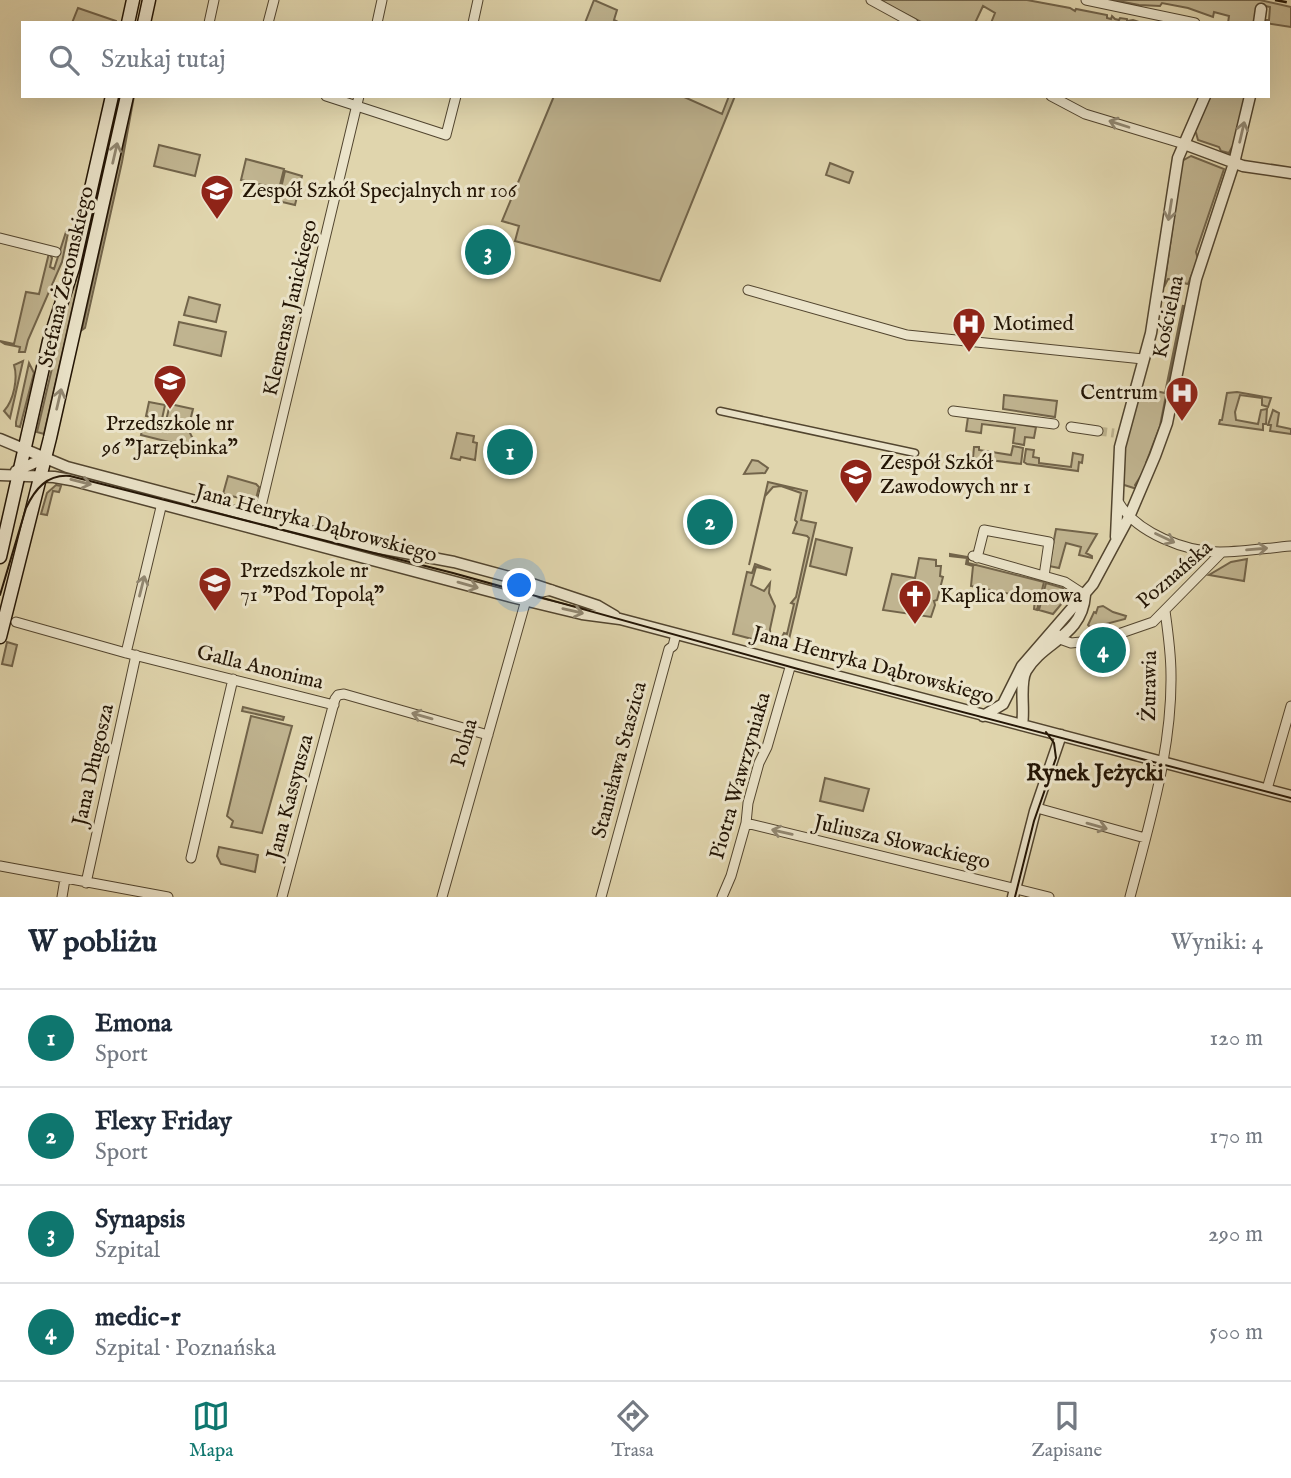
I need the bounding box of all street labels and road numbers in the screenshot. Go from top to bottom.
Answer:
street label: Stefana Żeromskiego [33,184,101,370]
street label: Klemensa Janickiego [258,217,324,399]
street label: Kościelna [1147,272,1191,361]
street label: Jana Henryka Dąbrowskiego [190,478,440,569]
street label: Poznańska [1131,534,1219,615]
street label: Jana Henryka Dąbrowskiego [747,620,997,711]
street label: Galla Anonima [194,639,327,697]
street label: Żurawia [1136,650,1164,722]
street label: Stanisława Staszica [586,678,654,841]
street label: Piotra Wawrzyniaka [704,688,778,863]
street label: Jana Długosza [66,701,121,830]
street label: Polna [445,715,485,770]
street label: Jana Kassyusza [261,731,321,864]
street label: Juliusza Słowackiego [809,809,993,876]

